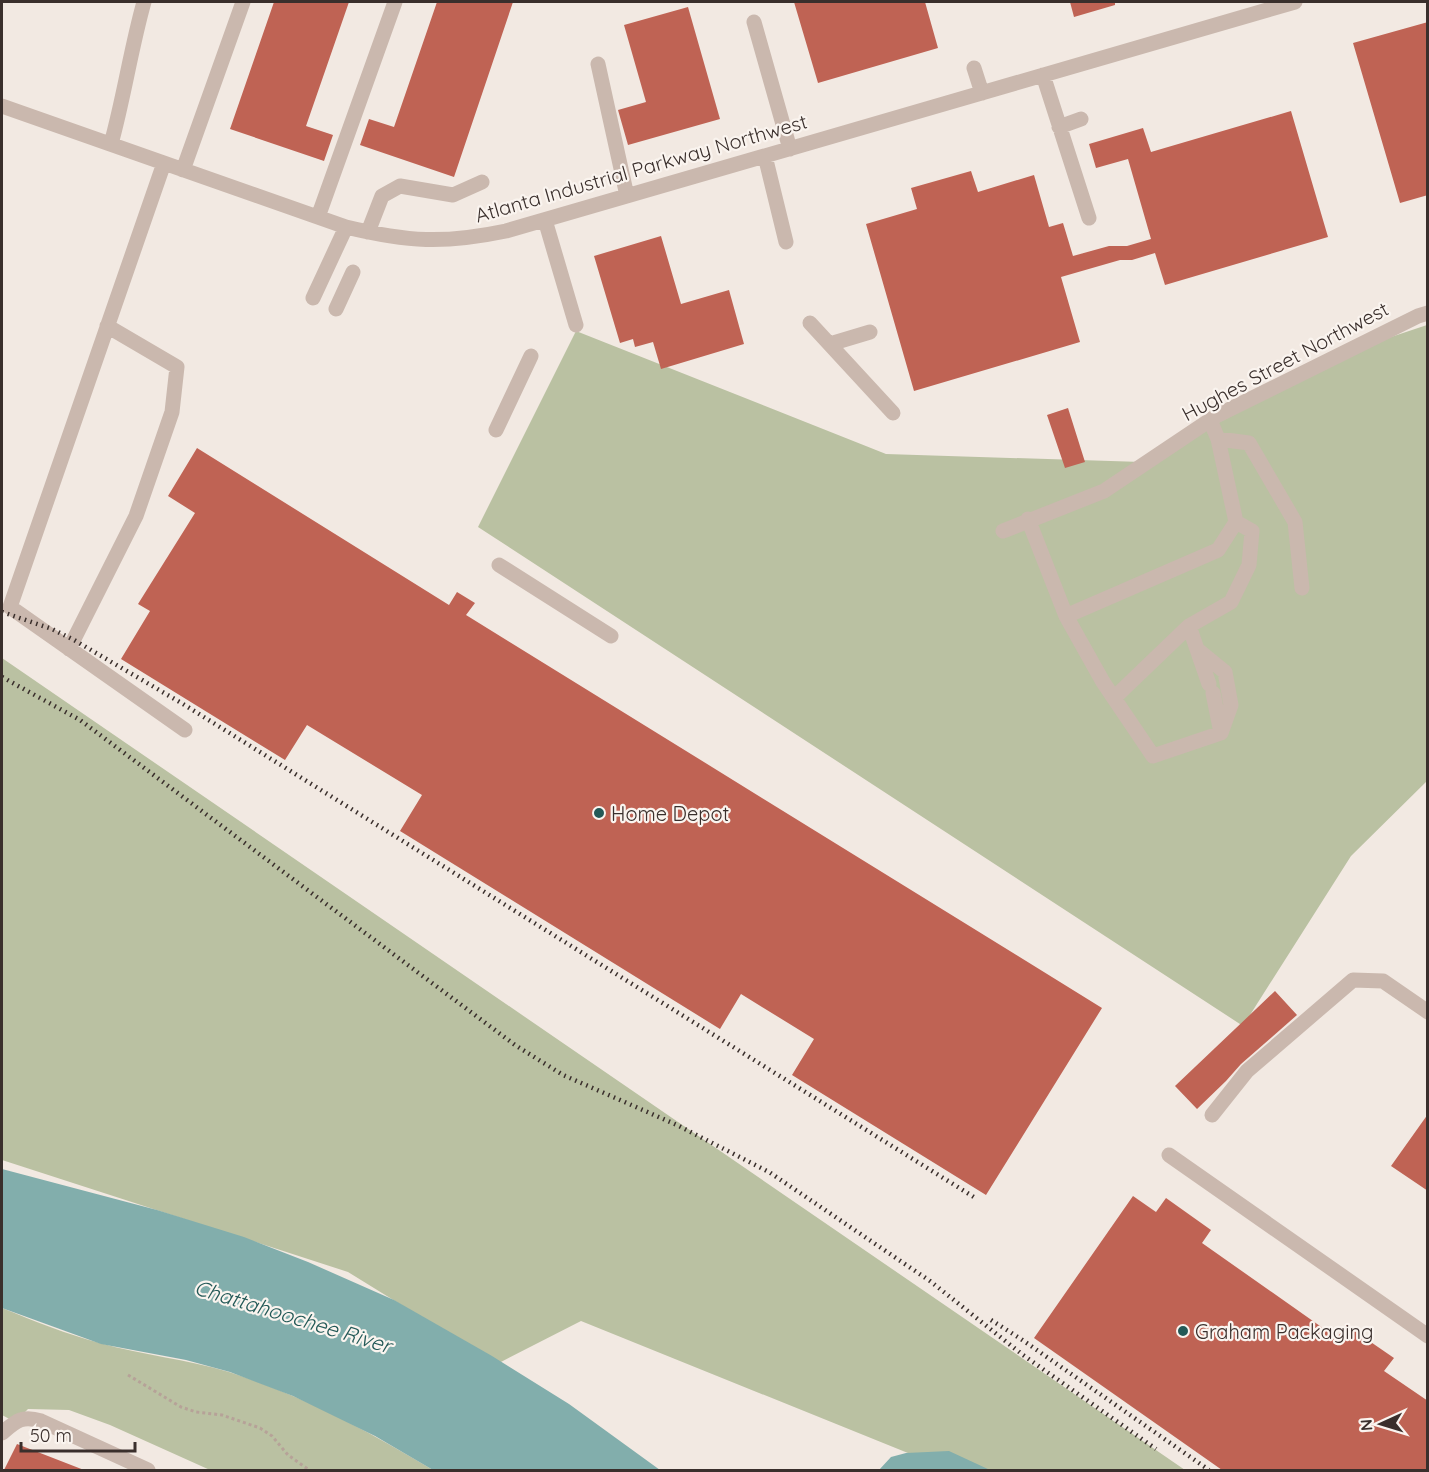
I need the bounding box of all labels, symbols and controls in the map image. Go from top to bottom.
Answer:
street label: Atlanta Industrial Parkway Northwest [472,108,810,227]
street label: Hughes Street Northwest [1177,296,1393,426]
place label: Home Depot [611,801,730,826]
marker: Home Depot [592,806,606,820]
water label: Chattahoochee River [191,1274,397,1359]
place label: Graham Packaging [1195,1319,1374,1344]
marker: Graham Packaging [1176,1324,1190,1338]
north arrow [1351,1394,1411,1454]
scale bar [21,1415,135,1453]
text: N [1356,1418,1376,1432]
text: 50 m [30,1424,72,1447]

